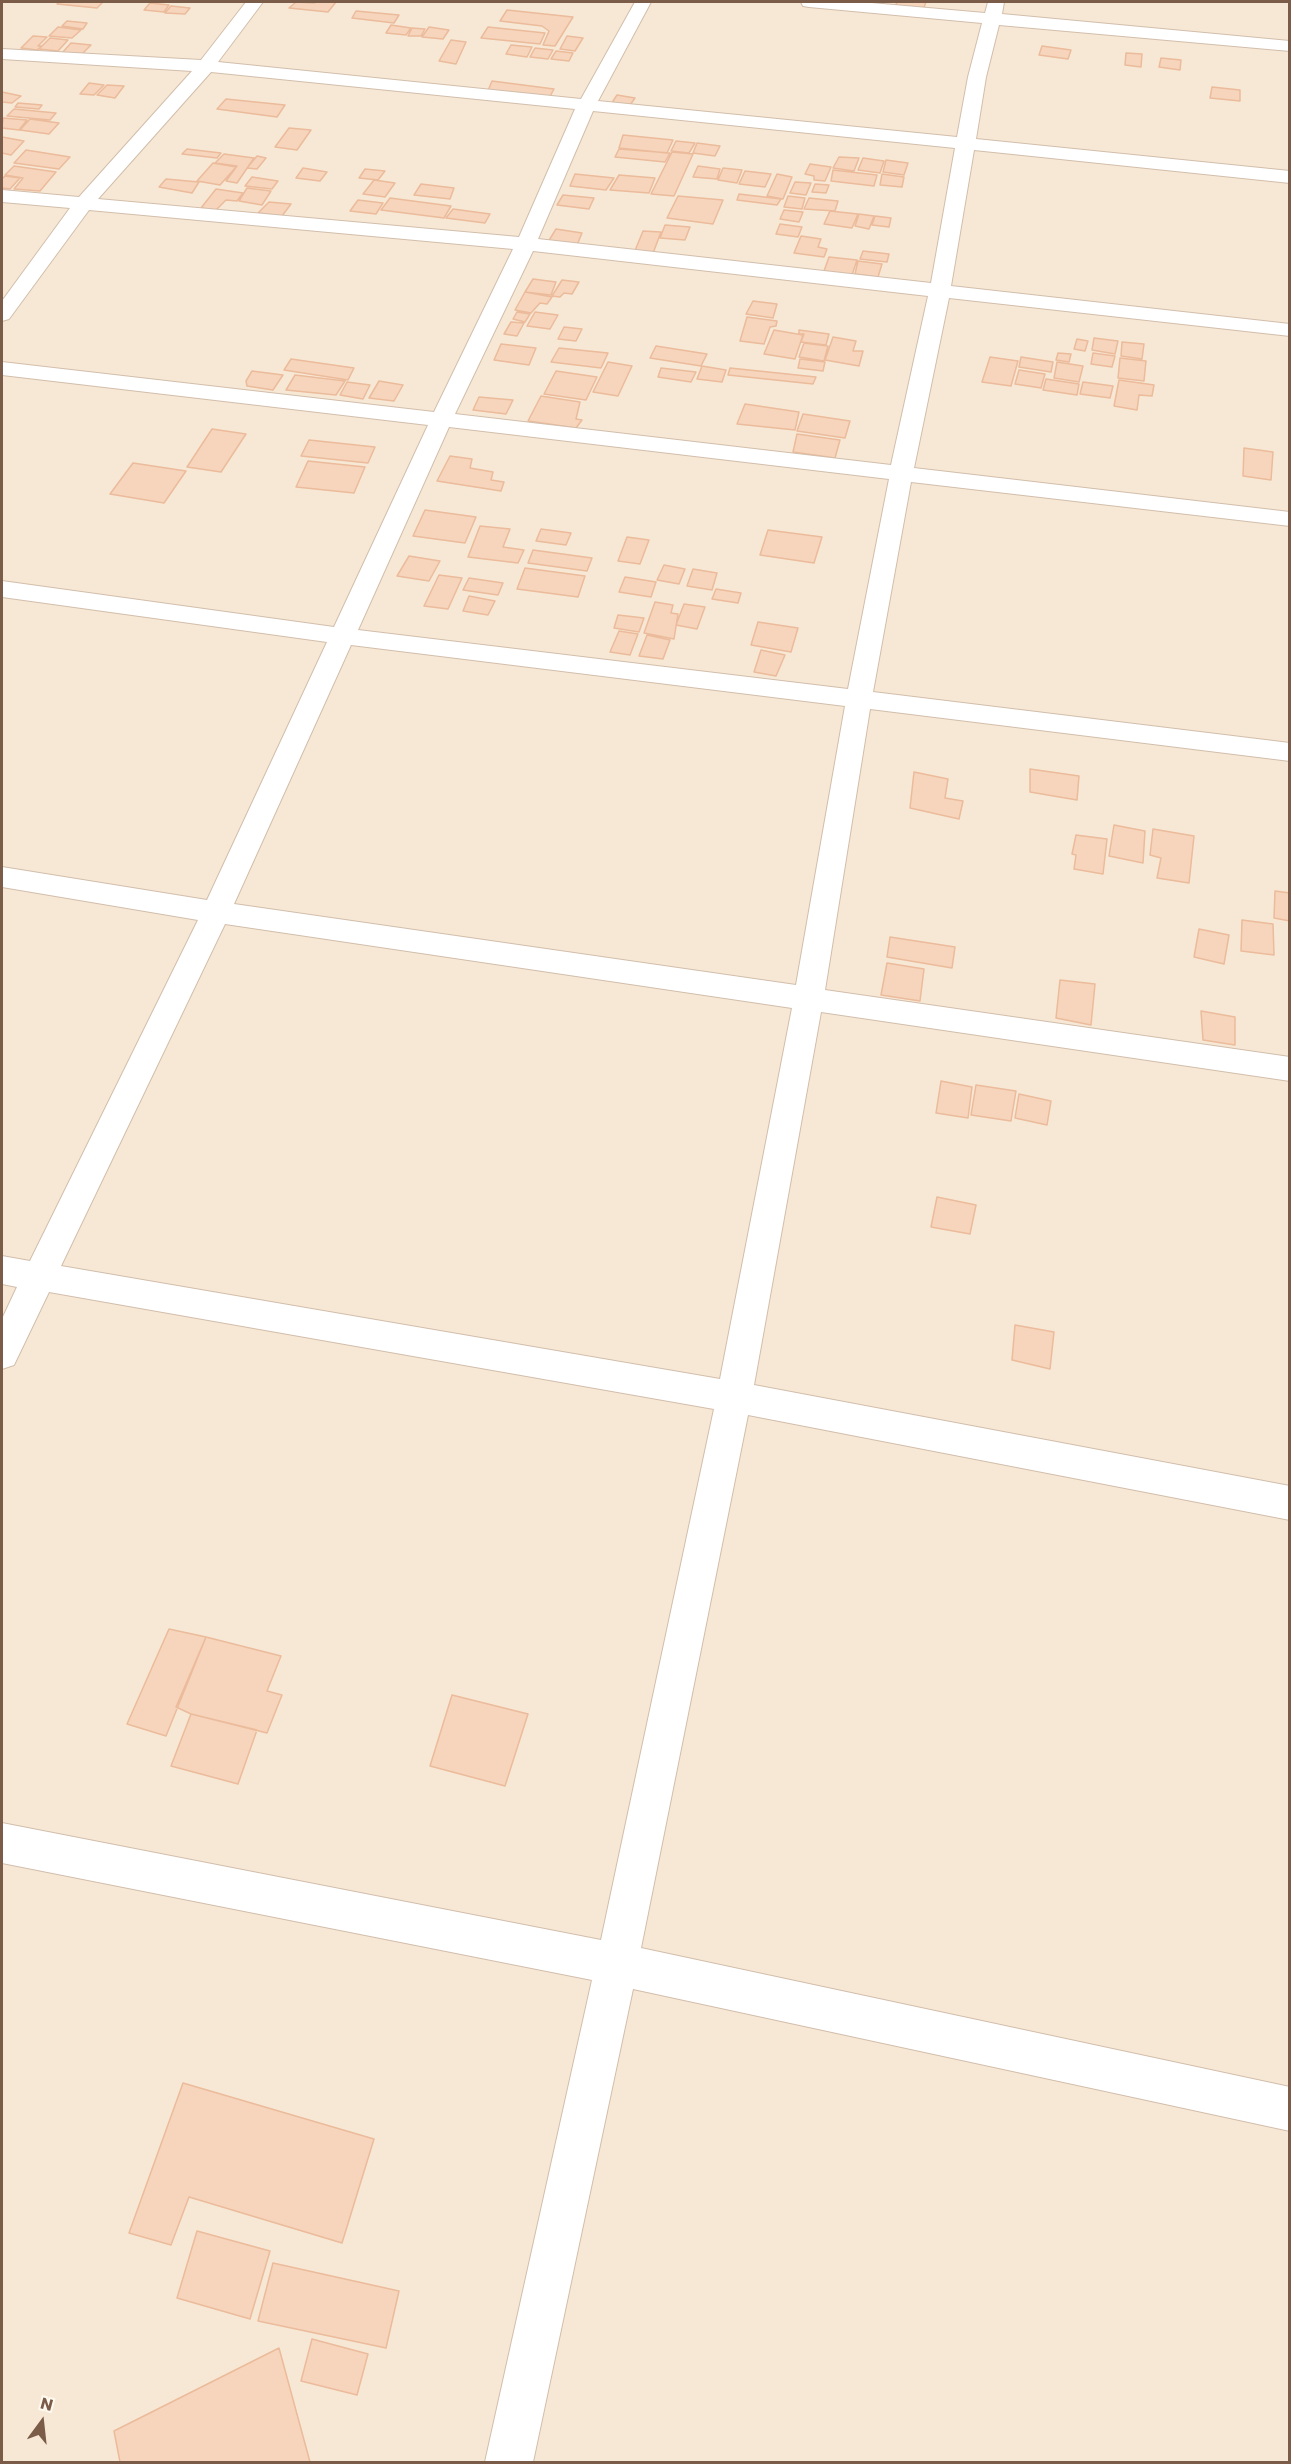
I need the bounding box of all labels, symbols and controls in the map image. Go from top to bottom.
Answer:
text: N [38,2391,56,2417]
north arrow [12,2392,72,2452]

